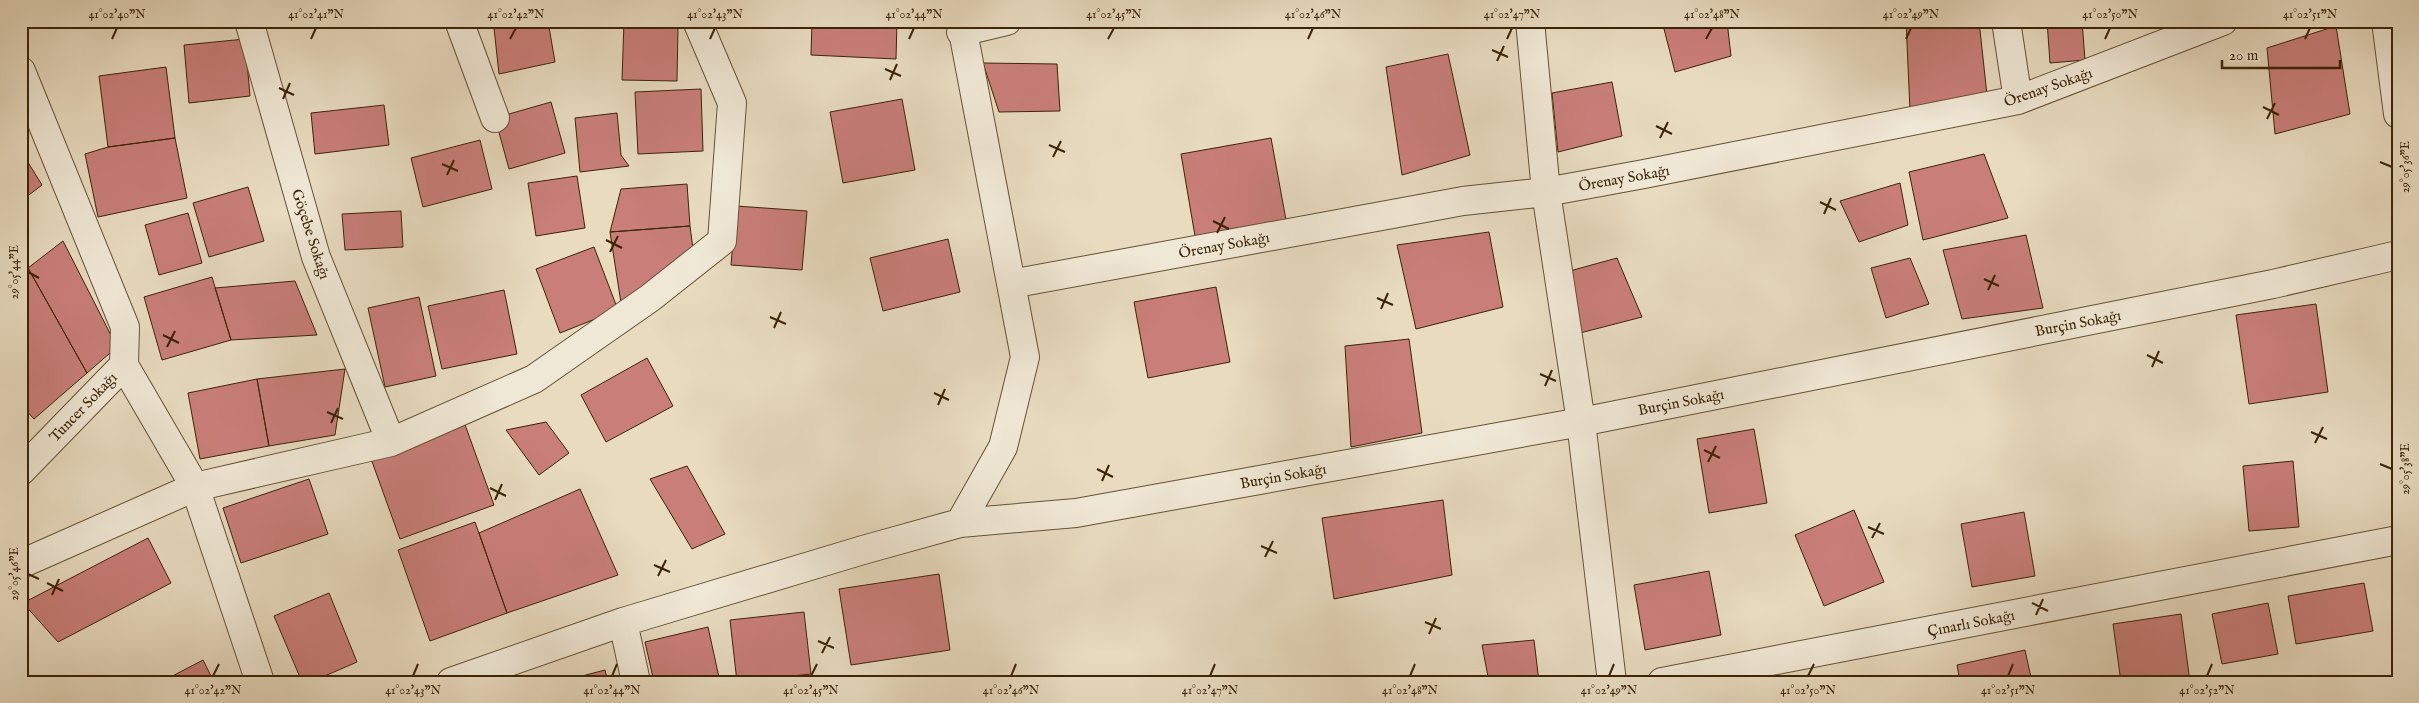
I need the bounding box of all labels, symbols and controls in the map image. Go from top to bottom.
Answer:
text: 41°02'40"N [88,7,146,22]
text: 41°02'41"N [288,7,344,22]
text: 41°02'42"N [488,7,545,22]
text: 41°02'43"N [687,7,743,22]
text: 41°02'44"N [885,7,943,22]
text: 41°02'45"N [1086,7,1142,22]
text: 41°02'46"N [1285,7,1342,22]
text: 41°02'47"N [1484,7,1541,22]
text: 41°02'48"N [1684,7,1741,22]
text: 41°02'49"N [1883,7,1940,22]
text: 41°02'50"N [2082,7,2138,22]
text: 41°02'51"N [2283,7,2338,22]
scale bar [2222,38,2339,70]
text: 20 m [2229,46,2259,65]
street label: Örenay Sokağı [2001,63,2095,111]
text: 29°05'36"E [2398,141,2413,193]
street label: Örenay Sokağı [1577,161,1671,196]
street label: Göçebe Sokağı [287,187,334,282]
street label: Örenay Sokağı [1177,228,1271,263]
text: 29°05'44"E [7,245,22,299]
street label: Burçin Sokağı [2033,306,2123,341]
street label: Tuncer Sokağı [45,368,121,446]
street label: Burçin Sokağı [1636,385,1726,420]
text: 29°05'38"E [2398,443,2413,495]
street label: Burçin Sokağı [1238,460,1328,493]
text: 29°05'46"E [7,547,22,601]
street label: Çınarlı Sokağı [1926,606,2016,641]
text: 41°02'42"N [185,683,242,698]
text: 41°02'43"N [385,683,441,698]
text: 41°02'44"N [583,683,641,698]
text: 41°02'45"N [783,683,839,698]
text: 41°02'46"N [983,683,1040,698]
text: 41°02'47"N [1182,683,1239,698]
text: 41°02'48"N [1382,683,1439,698]
text: 41°02'49"N [1581,683,1638,698]
text: 41°02'50"N [1780,683,1836,698]
text: 41°02'51"N [1981,683,2036,698]
text: 41°02'52"N [2179,683,2235,698]

